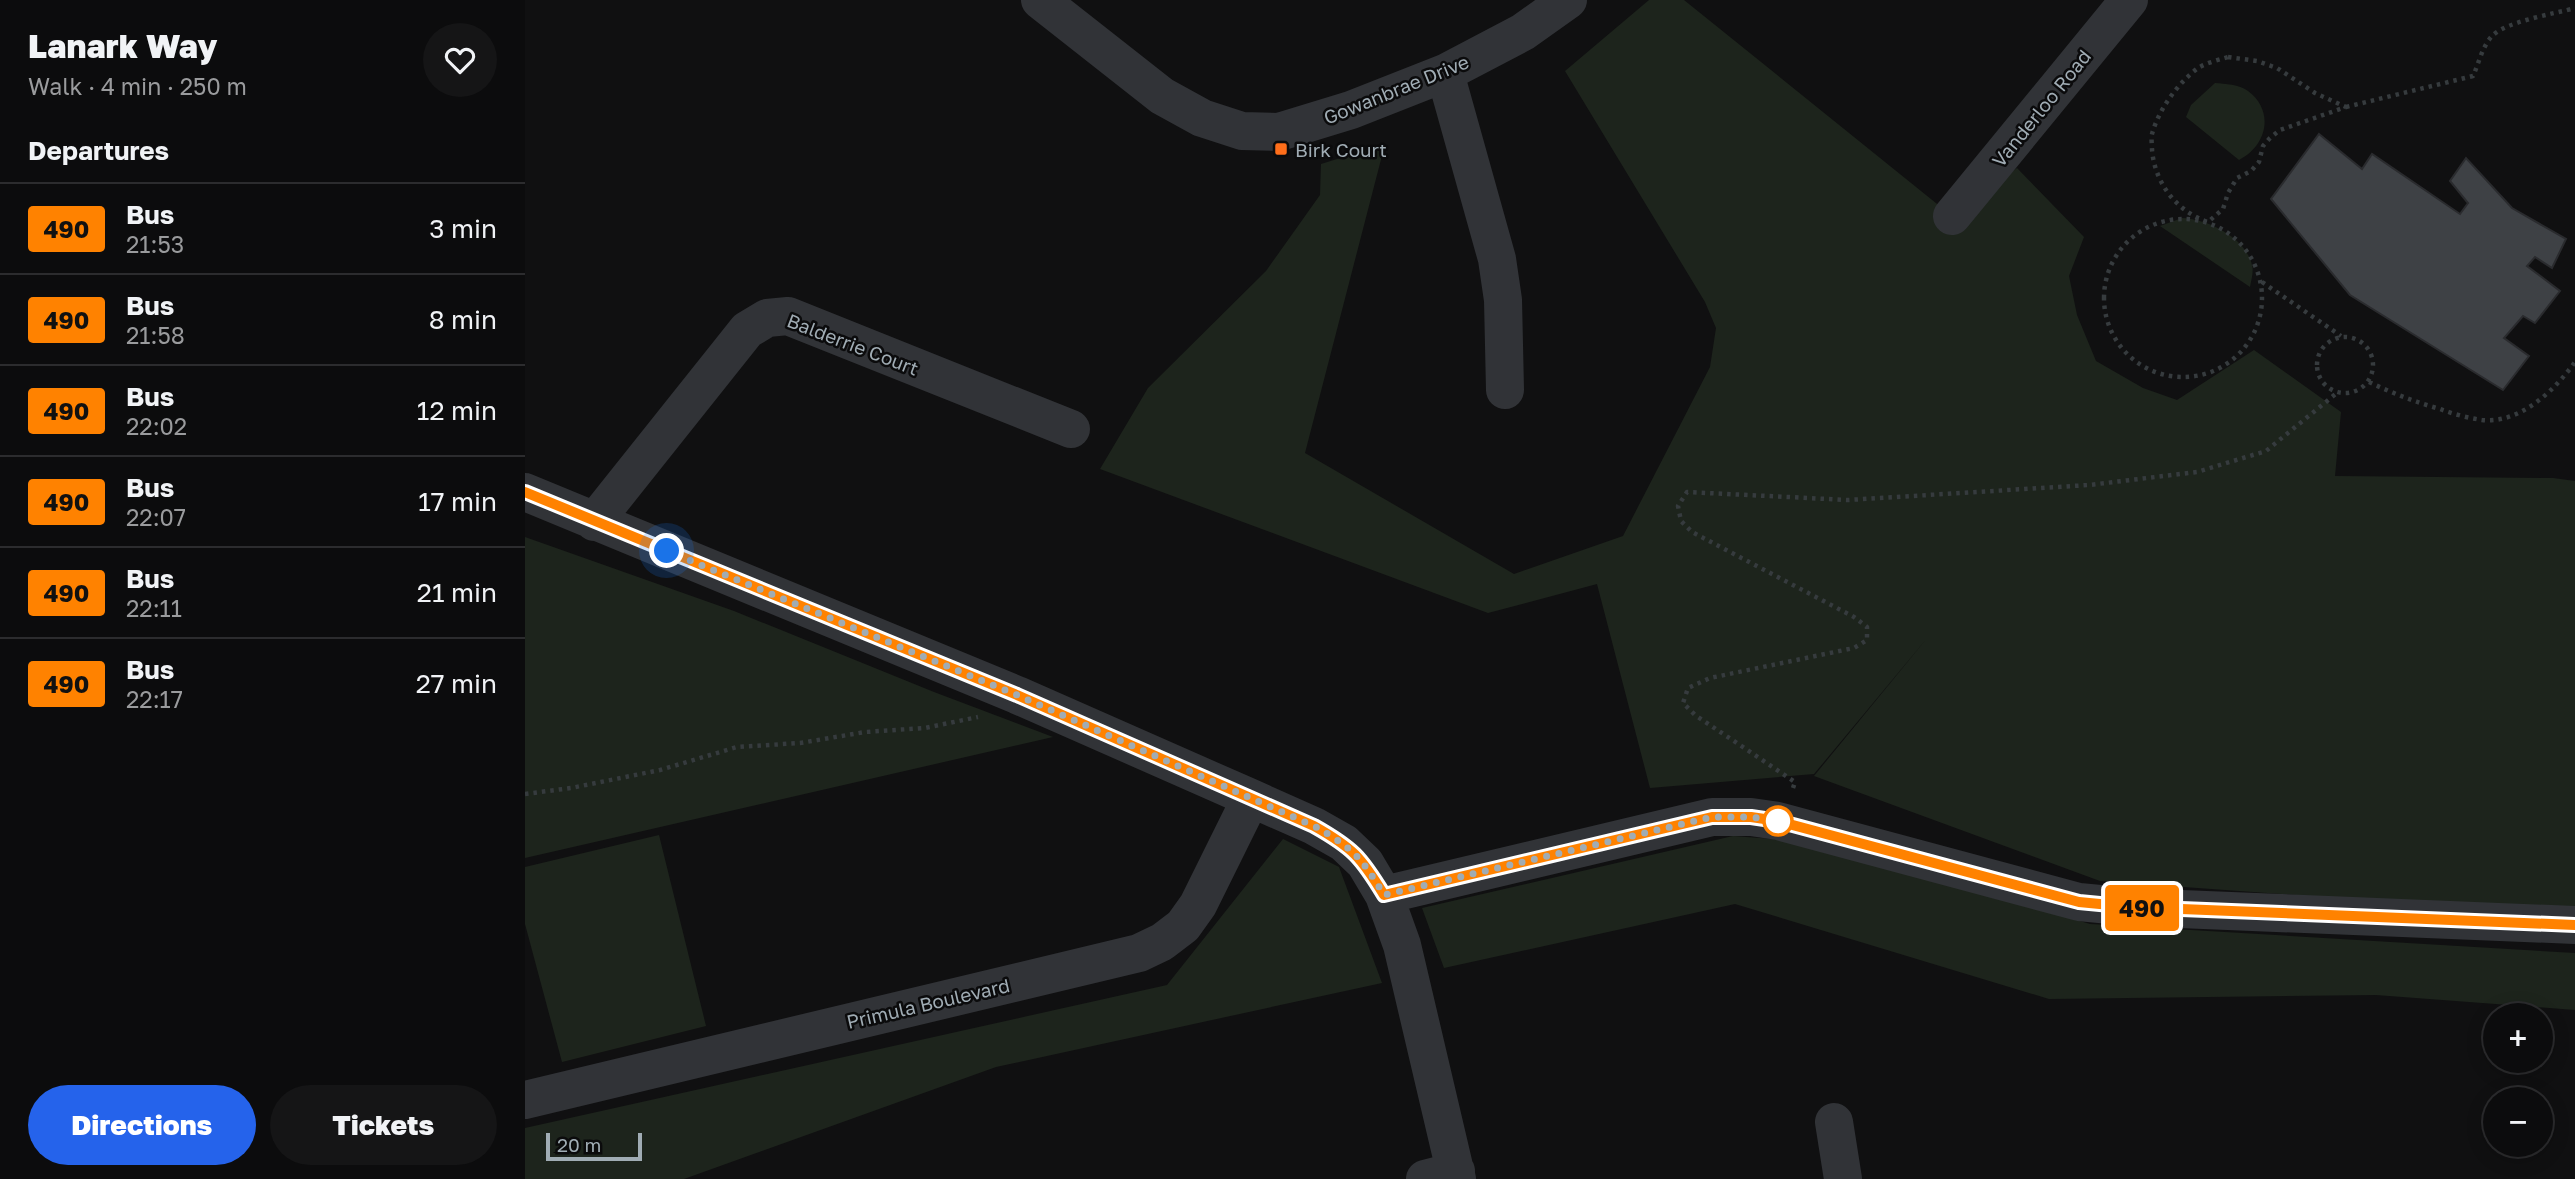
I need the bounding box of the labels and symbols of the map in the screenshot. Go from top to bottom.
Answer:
street label: Vanderloo Road [1987,45,2095,171]
street label: Gowanbrae Drive [1320,49,1472,129]
place label: Birk Court [1295,138,1387,161]
marker: Birk Court [1273,141,1289,157]
street label: Balderrie Court [784,308,922,380]
your location [649,533,684,568]
unlabelled marker [1763,806,1793,836]
line badge: 490 [2102,885,2182,931]
street label: Primula Boulevard [844,973,1012,1033]
scale bar [546,1130,642,1162]

